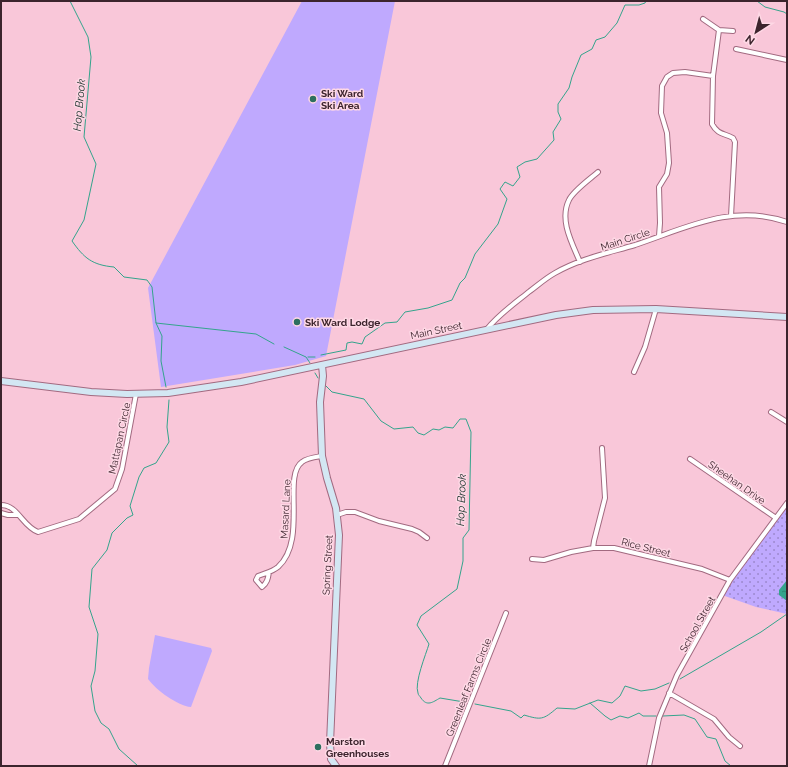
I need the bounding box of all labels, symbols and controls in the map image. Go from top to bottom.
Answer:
north arrow [736,12,776,52]
text: N [743,32,758,47]
water label: Hop Brook [71,78,88,132]
place label: Ski Ward Ski Area [321,88,364,111]
marker: Ski Ward Ski Area [308,94,318,104]
street label: Main Circle [599,226,651,253]
marker: Ski Ward Lodge [292,317,302,327]
place label: Ski Ward Lodge [305,317,380,328]
street label: Main Street [409,320,464,341]
street label: Mattapan Circle [107,401,132,475]
street label: Sheehan Drive [706,459,767,506]
water label: Hop Brook [454,473,469,526]
street label: Masard Lane [278,479,293,539]
street label: Spring Street [320,534,335,595]
street label: Rice Street [620,536,672,559]
street label: School Street [678,594,718,654]
street label: Greenleaf Farms Circle [444,636,493,738]
place label: Marston Greenhouses [326,736,389,759]
marker: Marston Greenhouses [313,742,323,752]

